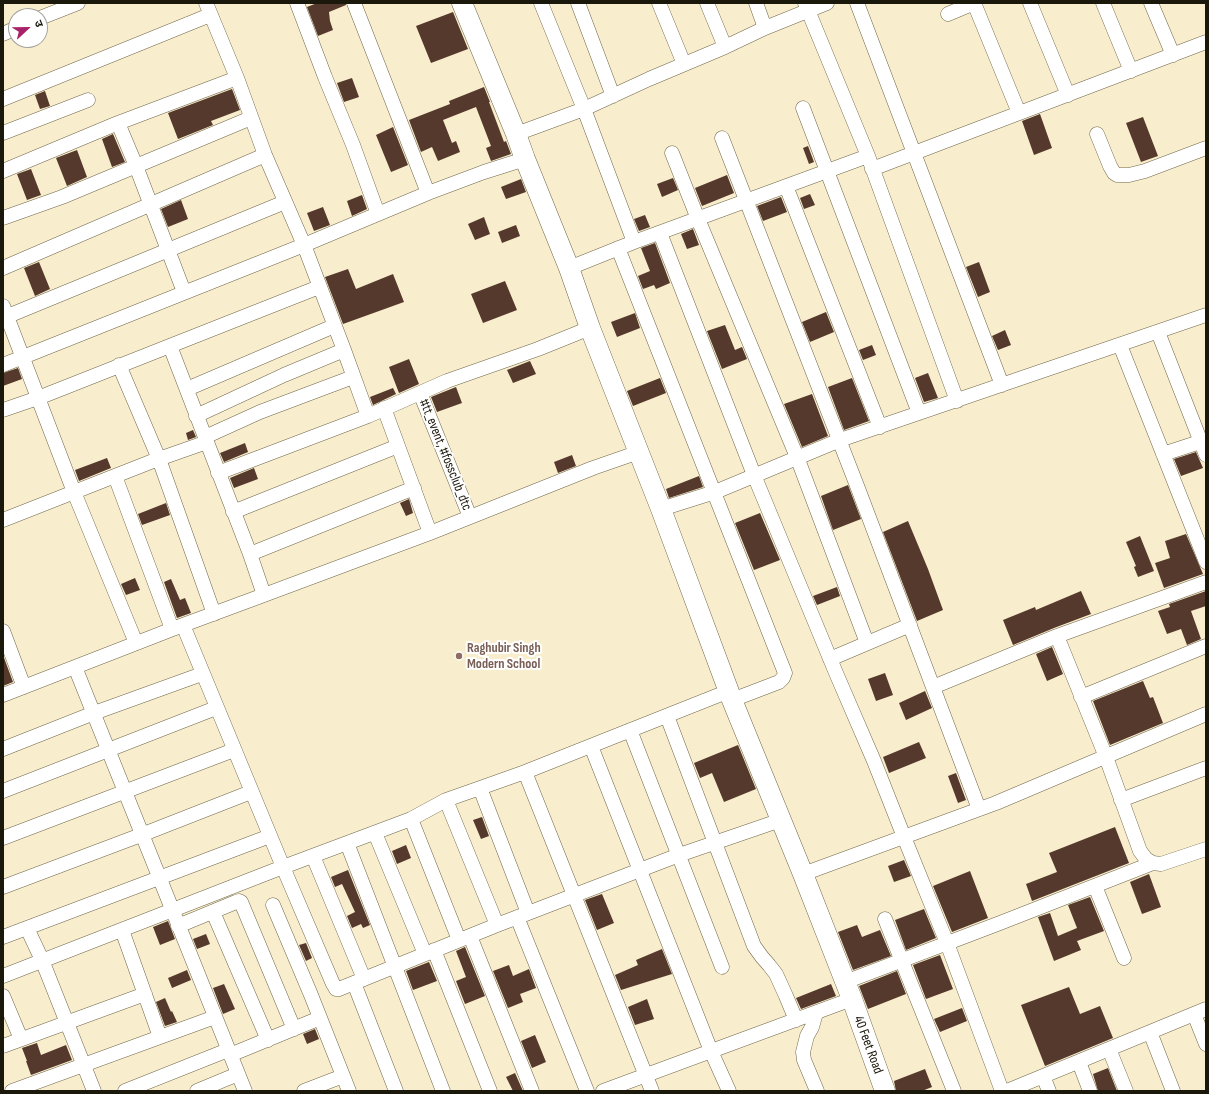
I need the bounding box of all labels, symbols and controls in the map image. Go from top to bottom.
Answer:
north arrow [8,8,48,48]
text: उ [31,18,46,29]
street label: #tt_event, #fossclub_dtc [415,397,475,513]
place label: Raghubir Singh Modern School [467,640,541,672]
marker: Raghubir Singh Modern School [454,651,464,661]
street label: 40 Feet Road [850,1014,886,1076]

